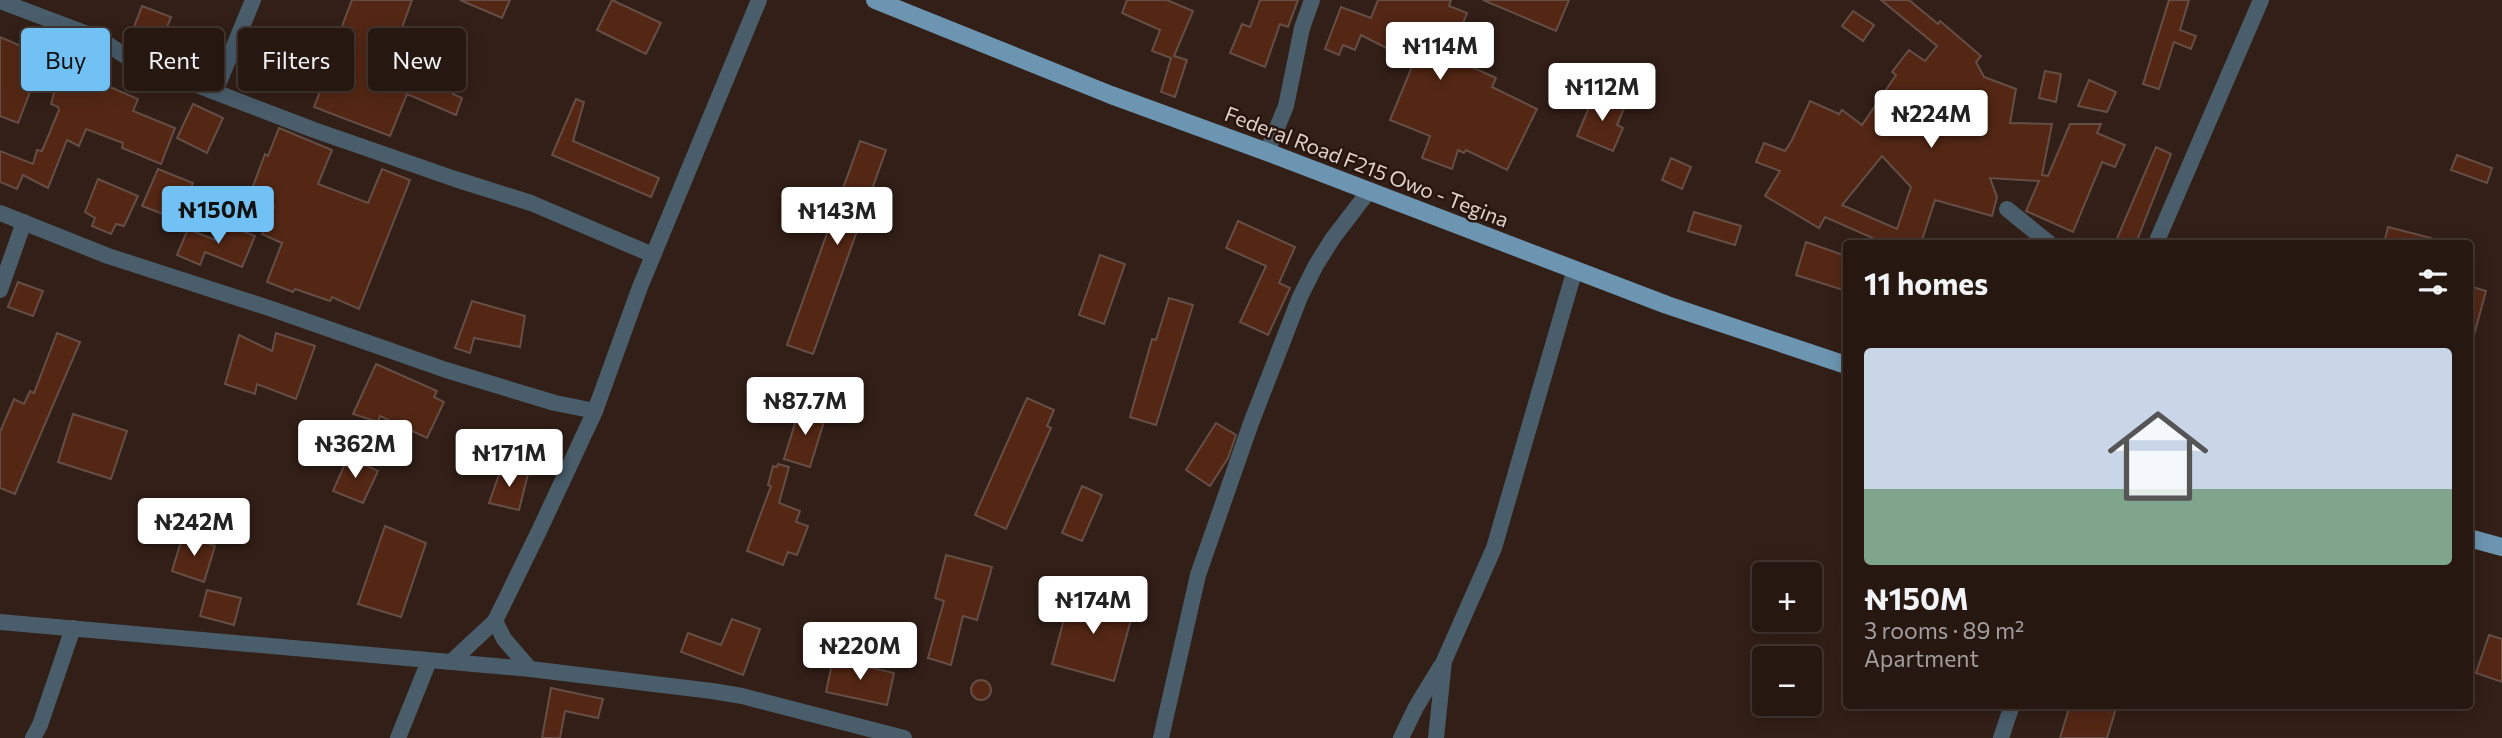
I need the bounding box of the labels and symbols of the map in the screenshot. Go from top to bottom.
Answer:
pin: ₦114M [1391,22,1489,82]
pin: ₦112M [1553,64,1651,123]
pin: ₦224M [1882,90,1980,150]
street label: Federal Road F215 Owo - Tegina [1222,100,1512,232]
pin: ₦150M [169,187,267,246]
pin: ₦143M [788,188,886,247]
pin: ₦87.7M [748,378,862,437]
pin: ₦362M [306,420,404,480]
pin: ₦171M [460,430,558,489]
pin: ₦242M [145,498,243,558]
pin: ₦174M [1044,576,1142,636]
pin: ₦220M [811,622,909,682]

